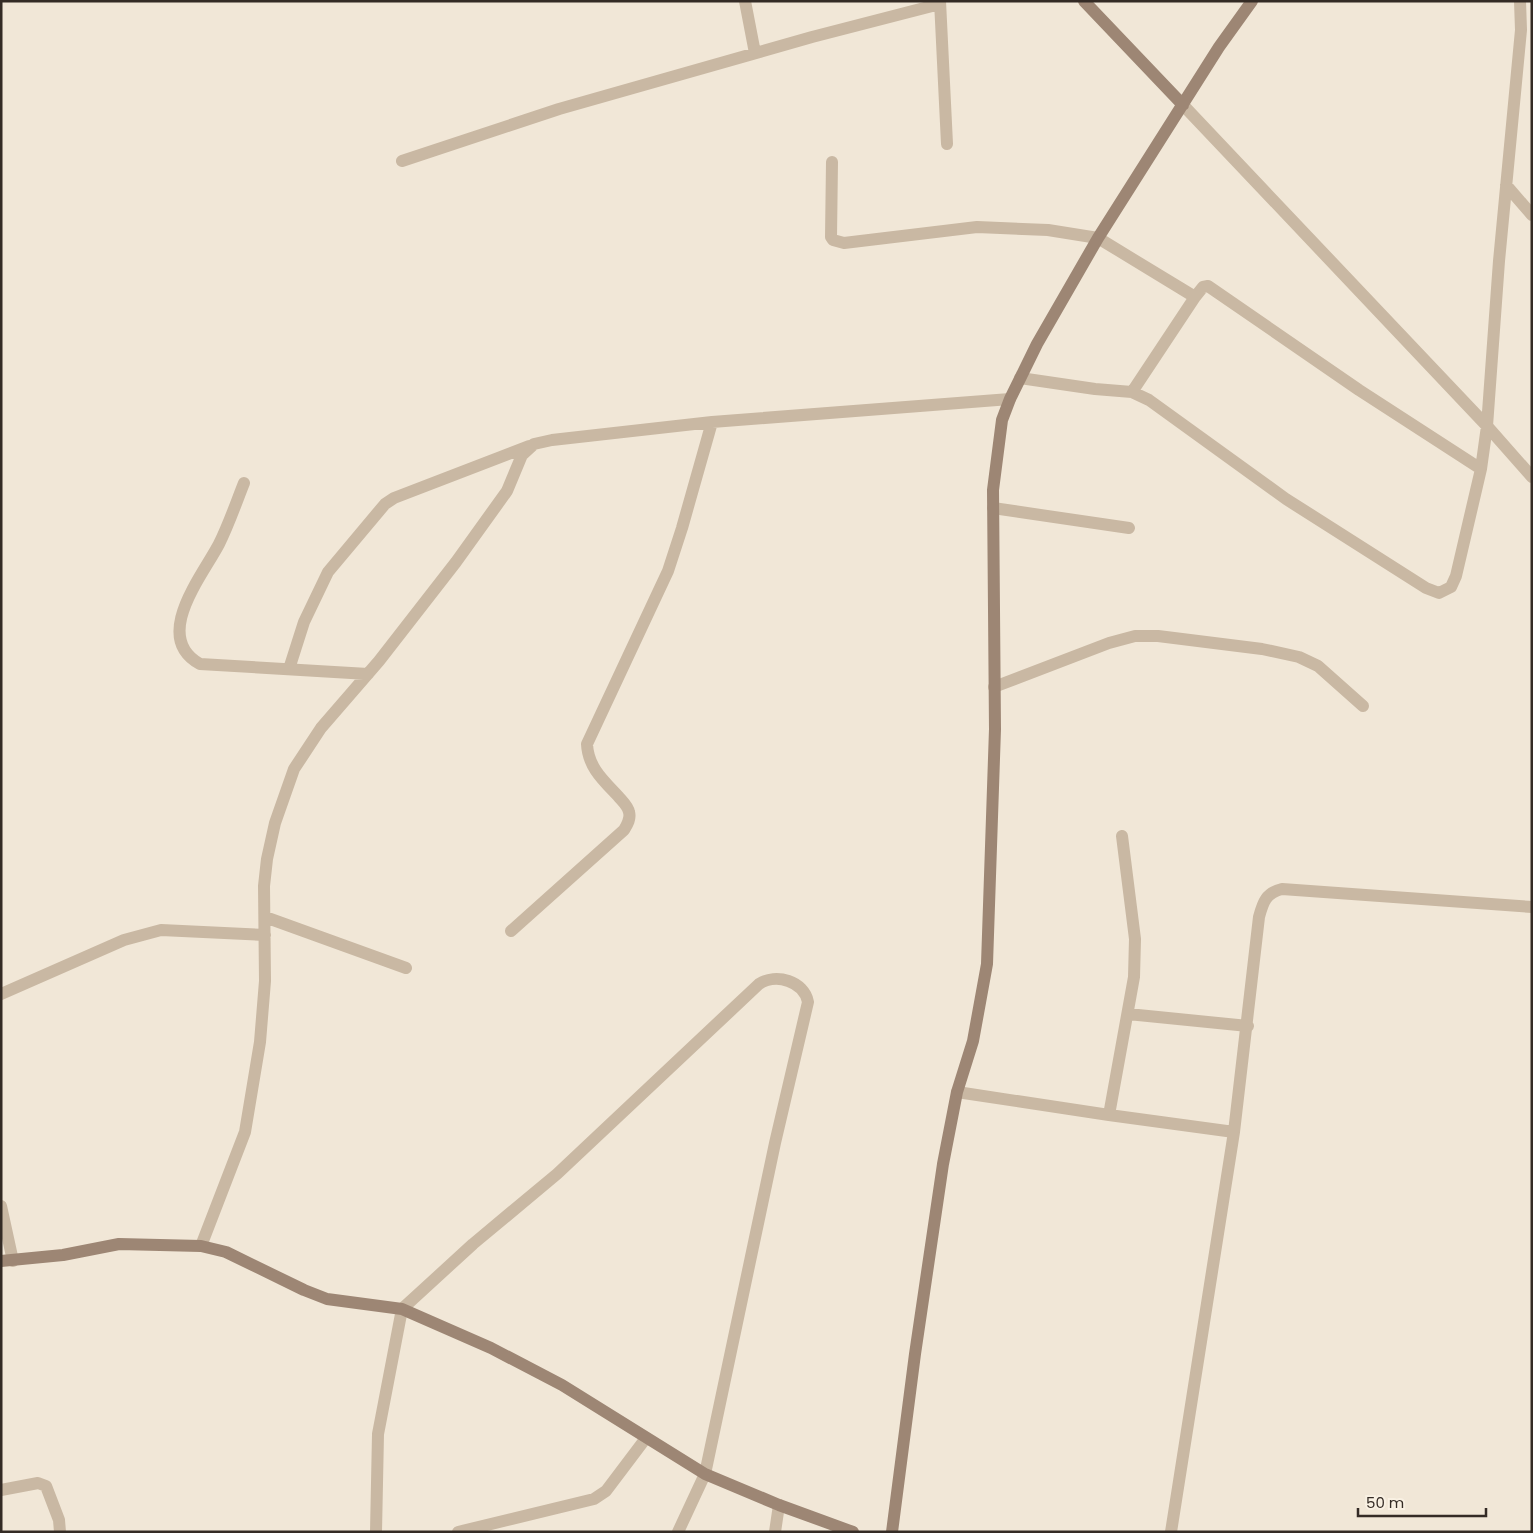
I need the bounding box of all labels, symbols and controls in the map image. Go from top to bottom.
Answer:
scale bar [1358,1486,1486,1518]
text: 50 m [1366,1492,1404,1513]

